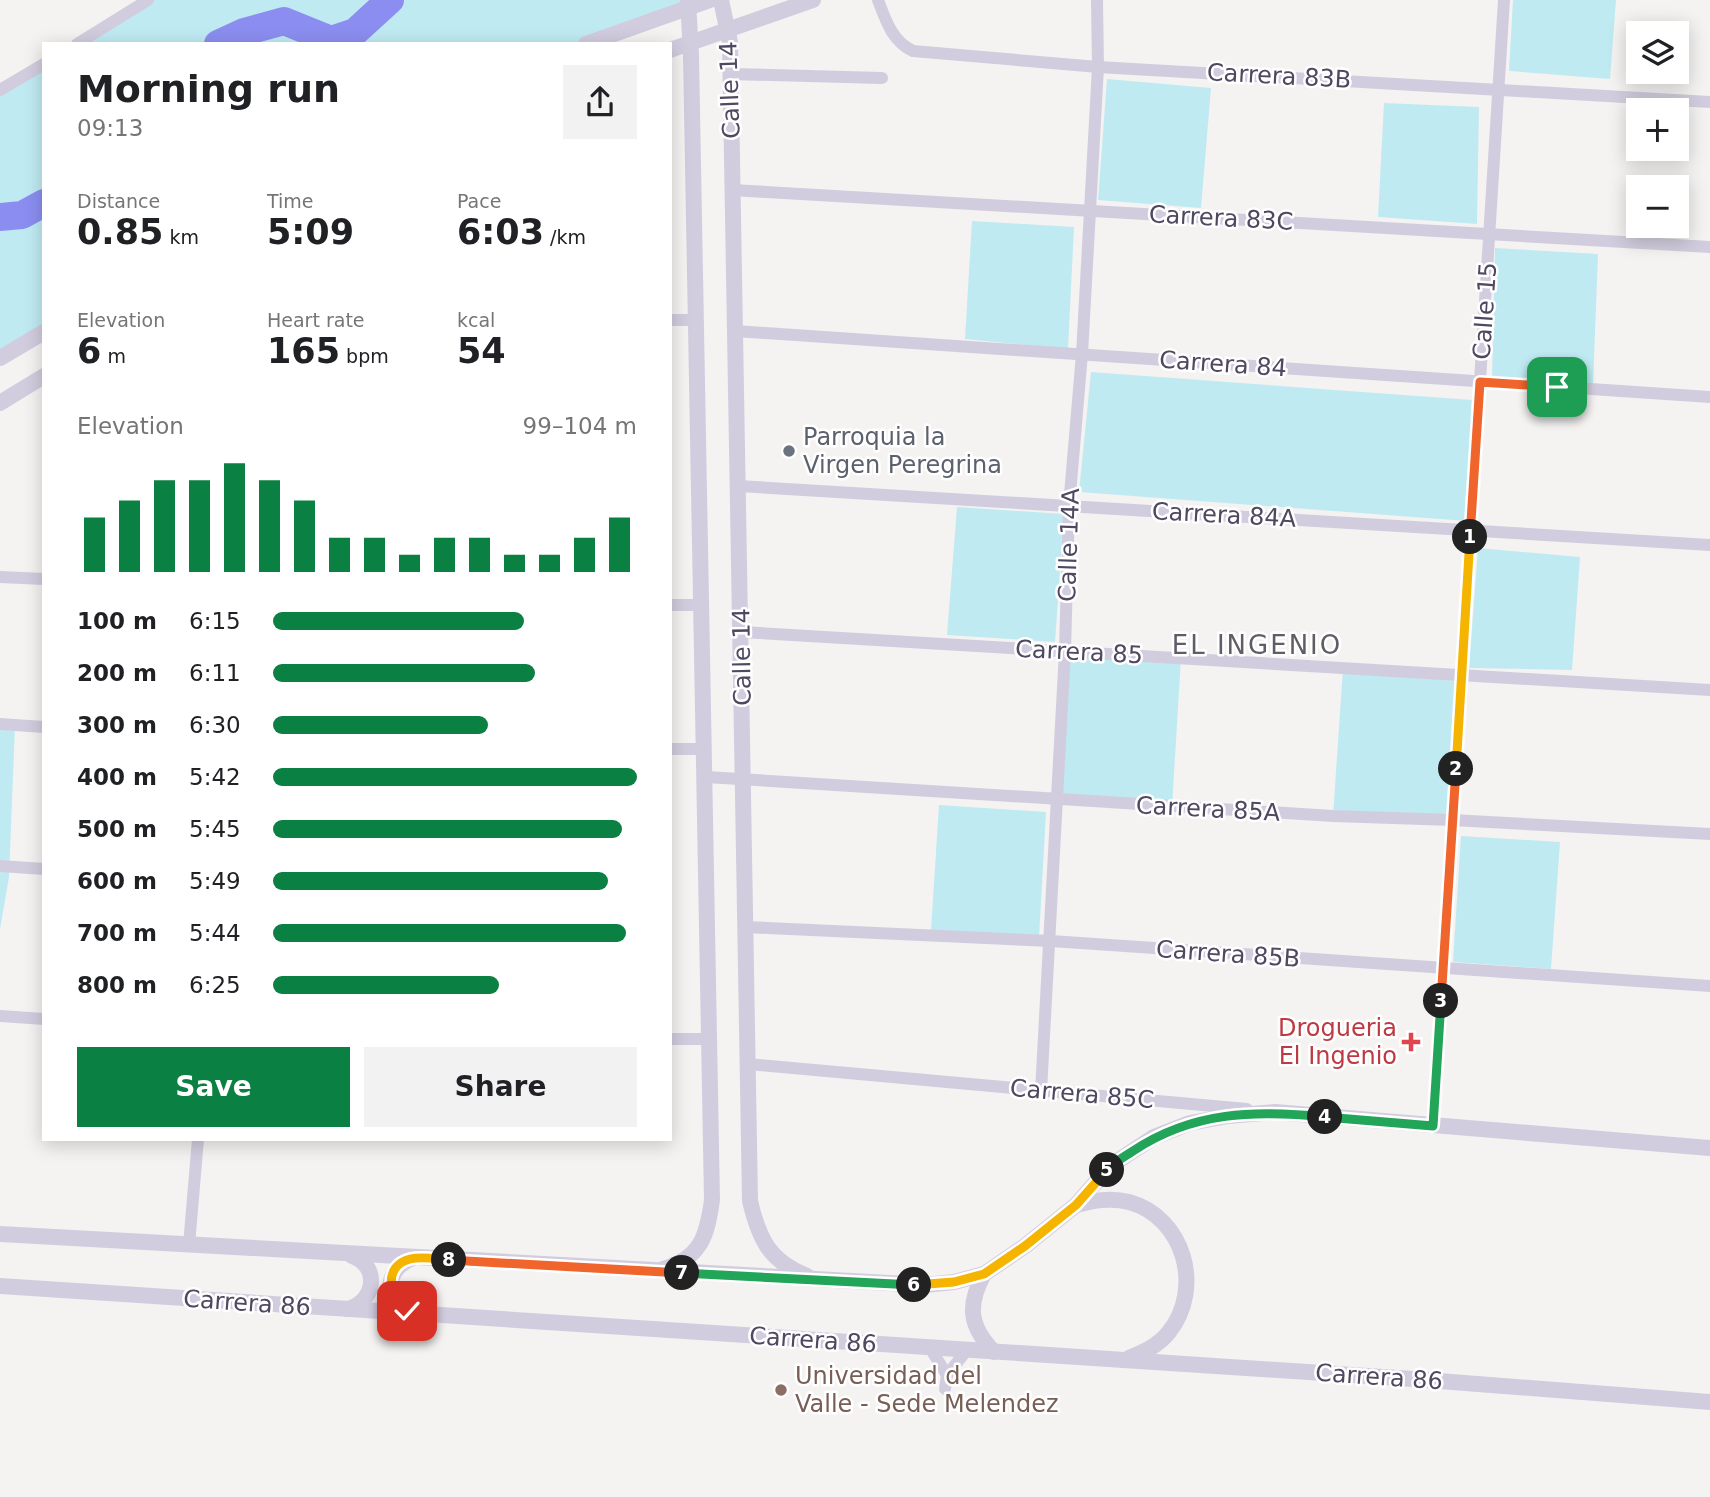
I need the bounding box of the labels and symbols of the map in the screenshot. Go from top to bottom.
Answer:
street label: Calle 14 [714,41,746,139]
street label: Carrera 83B [1206,58,1352,94]
street label: Carrera 83C [1148,200,1294,236]
street label: Calle 15 [1468,261,1502,361]
street label: Carrera 84 [1158,346,1288,382]
pin [1527,357,1587,417]
place label: Parroquia la Virgen Peregrina [803,423,1002,479]
marker: Parroquia la Virgen Peregrina [781,443,797,459]
street label: Calle 14A [1053,487,1085,603]
street label: Carrera 84A [1151,497,1297,533]
pin: 1 [1452,520,1488,554]
street label: Calle 14 [727,608,757,706]
district label: EL INGENIO [1172,630,1342,660]
street label: Carrera 85 [1014,635,1144,669]
pin: 2 [1438,752,1474,786]
street label: Carrera 85A [1135,791,1281,827]
street label: Carrera 85B [1155,935,1301,973]
pin: 3 [1424,984,1458,1018]
place label: Drogueria El Ingenio [1278,1014,1397,1070]
marker: Drogueria El Ingenio [1403,1034,1419,1050]
street label: Carrera 85C [1009,1074,1155,1114]
pin: 4 [1308,1100,1342,1134]
pin: 5 [1090,1152,1124,1188]
pin: 8 [432,1242,466,1278]
pin: 7 [664,1256,700,1290]
pin: 6 [897,1268,932,1302]
pin [377,1281,437,1341]
street label: Carrera 86 [182,1285,312,1321]
street label: Carrera 86 [748,1322,878,1358]
street label: Carrera 86 [1314,1359,1444,1395]
place label: Universidad del Valle - Sede Melendez [795,1362,1059,1418]
marker: Universidad del Valle - Sede Melendez [773,1382,789,1398]

